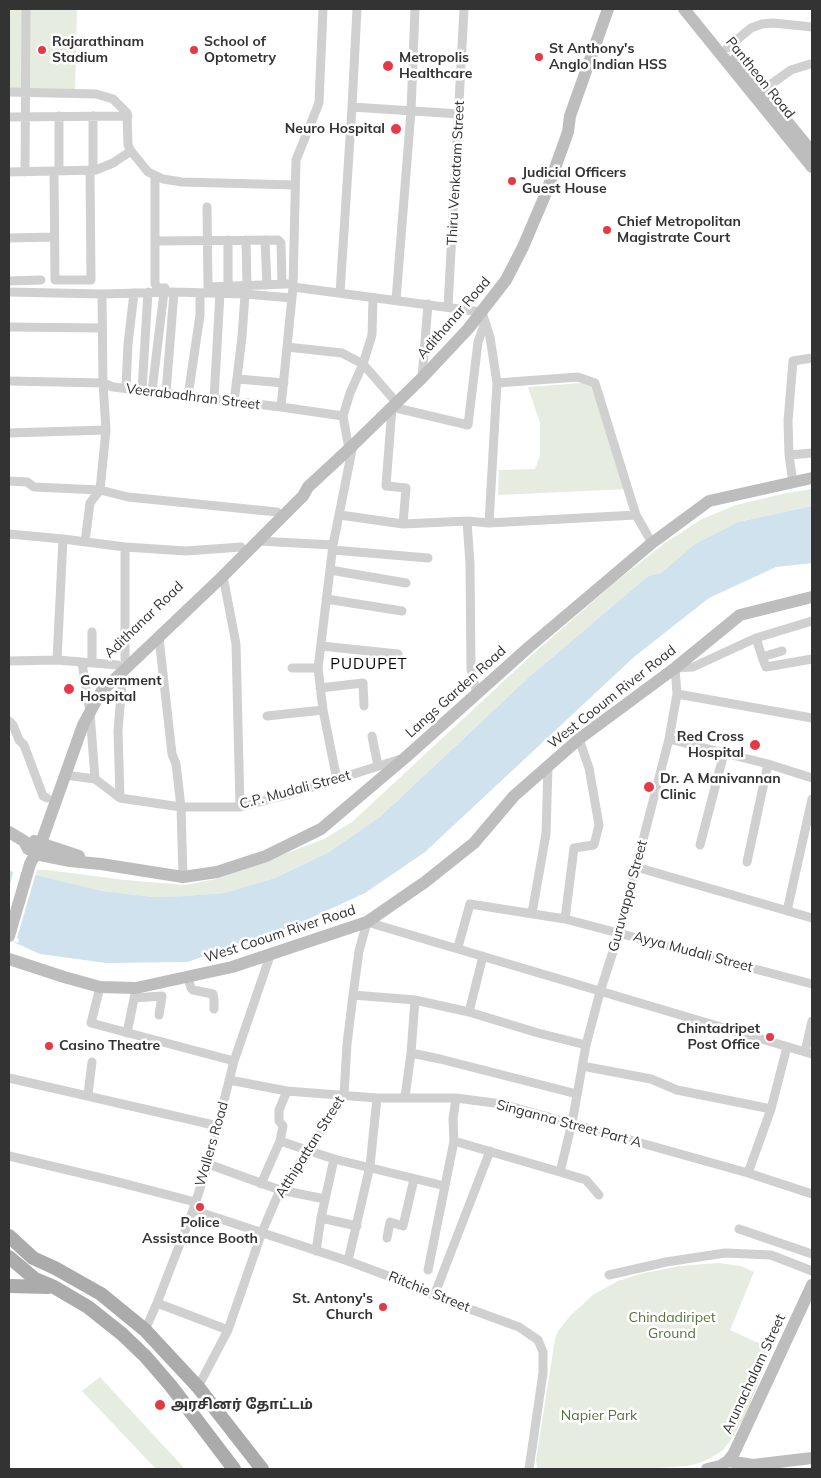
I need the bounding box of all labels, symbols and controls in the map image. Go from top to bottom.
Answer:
place label: Rajarathinam Stadium [52,34,144,66]
place label: School of Optometry [204,34,276,66]
street label: Pantheon Road [722,34,798,122]
place label: St Anthony's Anglo Indian HSS [549,41,667,74]
marker: Rajarathinam Stadium [36,44,48,56]
marker: School of Optometry [188,44,200,56]
place label: Metropolis Healthcare [399,50,472,82]
marker: St Anthony's Anglo Indian HSS [533,51,545,63]
marker: Metropolis Healthcare [381,59,395,73]
street label: Thiru Venkatam Street [444,100,468,246]
place label: Neuro Hospital [285,121,385,137]
marker: Neuro Hospital [389,122,403,136]
place label: Judicial Officers Guest House [522,165,626,198]
marker: Judicial Officers Guest House [506,175,518,187]
place label: Chief Metropolitan Magistrate Court [617,214,741,246]
marker: Chief Metropolitan Magistrate Court [601,224,613,236]
street label: Adithanar Road [414,274,494,362]
street label: Veerabadhran Street [125,380,261,414]
street label: Adithanar Road [101,578,187,662]
street label: West Cooum River Road [545,642,679,752]
street label: Langs Garden Road [402,643,510,741]
district label: PUDUPET [329,655,409,673]
place label: Government Hospital [80,673,162,706]
marker: Government Hospital [62,682,76,696]
place label: Red Cross Hospital [677,729,744,762]
marker: Red Cross Hospital [748,738,762,752]
street label: C.P. Mudali Street [238,767,352,813]
place label: Dr. A Manivannan Clinic [660,771,781,804]
marker: Dr. A Manivannan Clinic [642,780,656,794]
street label: Guruvappa Street [605,838,651,954]
street label: West Cooum River Road [202,902,358,966]
street label: Ayya Mudali Street [632,928,754,976]
place label: Chintadripet Post Office [676,1021,760,1054]
marker: Chintadripet Post Office [764,1031,776,1043]
place label: Casino Theatre [59,1038,160,1054]
marker: Casino Theatre [43,1040,55,1052]
street label: Atthipattan Street [272,1093,348,1201]
street label: Singanna Street Part A [495,1097,643,1151]
street label: Wallers Road [192,1100,232,1188]
marker: Police Assistance Booth [194,1201,206,1213]
place label: Police Assistance Booth [142,1215,258,1248]
street label: Ritchie Street [386,1268,472,1316]
place label: St. Antony's Church [292,1291,373,1324]
marker: St. Antony's Church [377,1301,389,1313]
park label: Chindadiripet Ground [628,1310,716,1342]
street label: Arunachalam Street [719,1312,789,1436]
place label: அரசினர் தோட்டம் [171,1397,313,1413]
marker: அரசினர் தோட்டம் [153,1398,167,1412]
park label: Napier Park [561,1408,637,1424]

